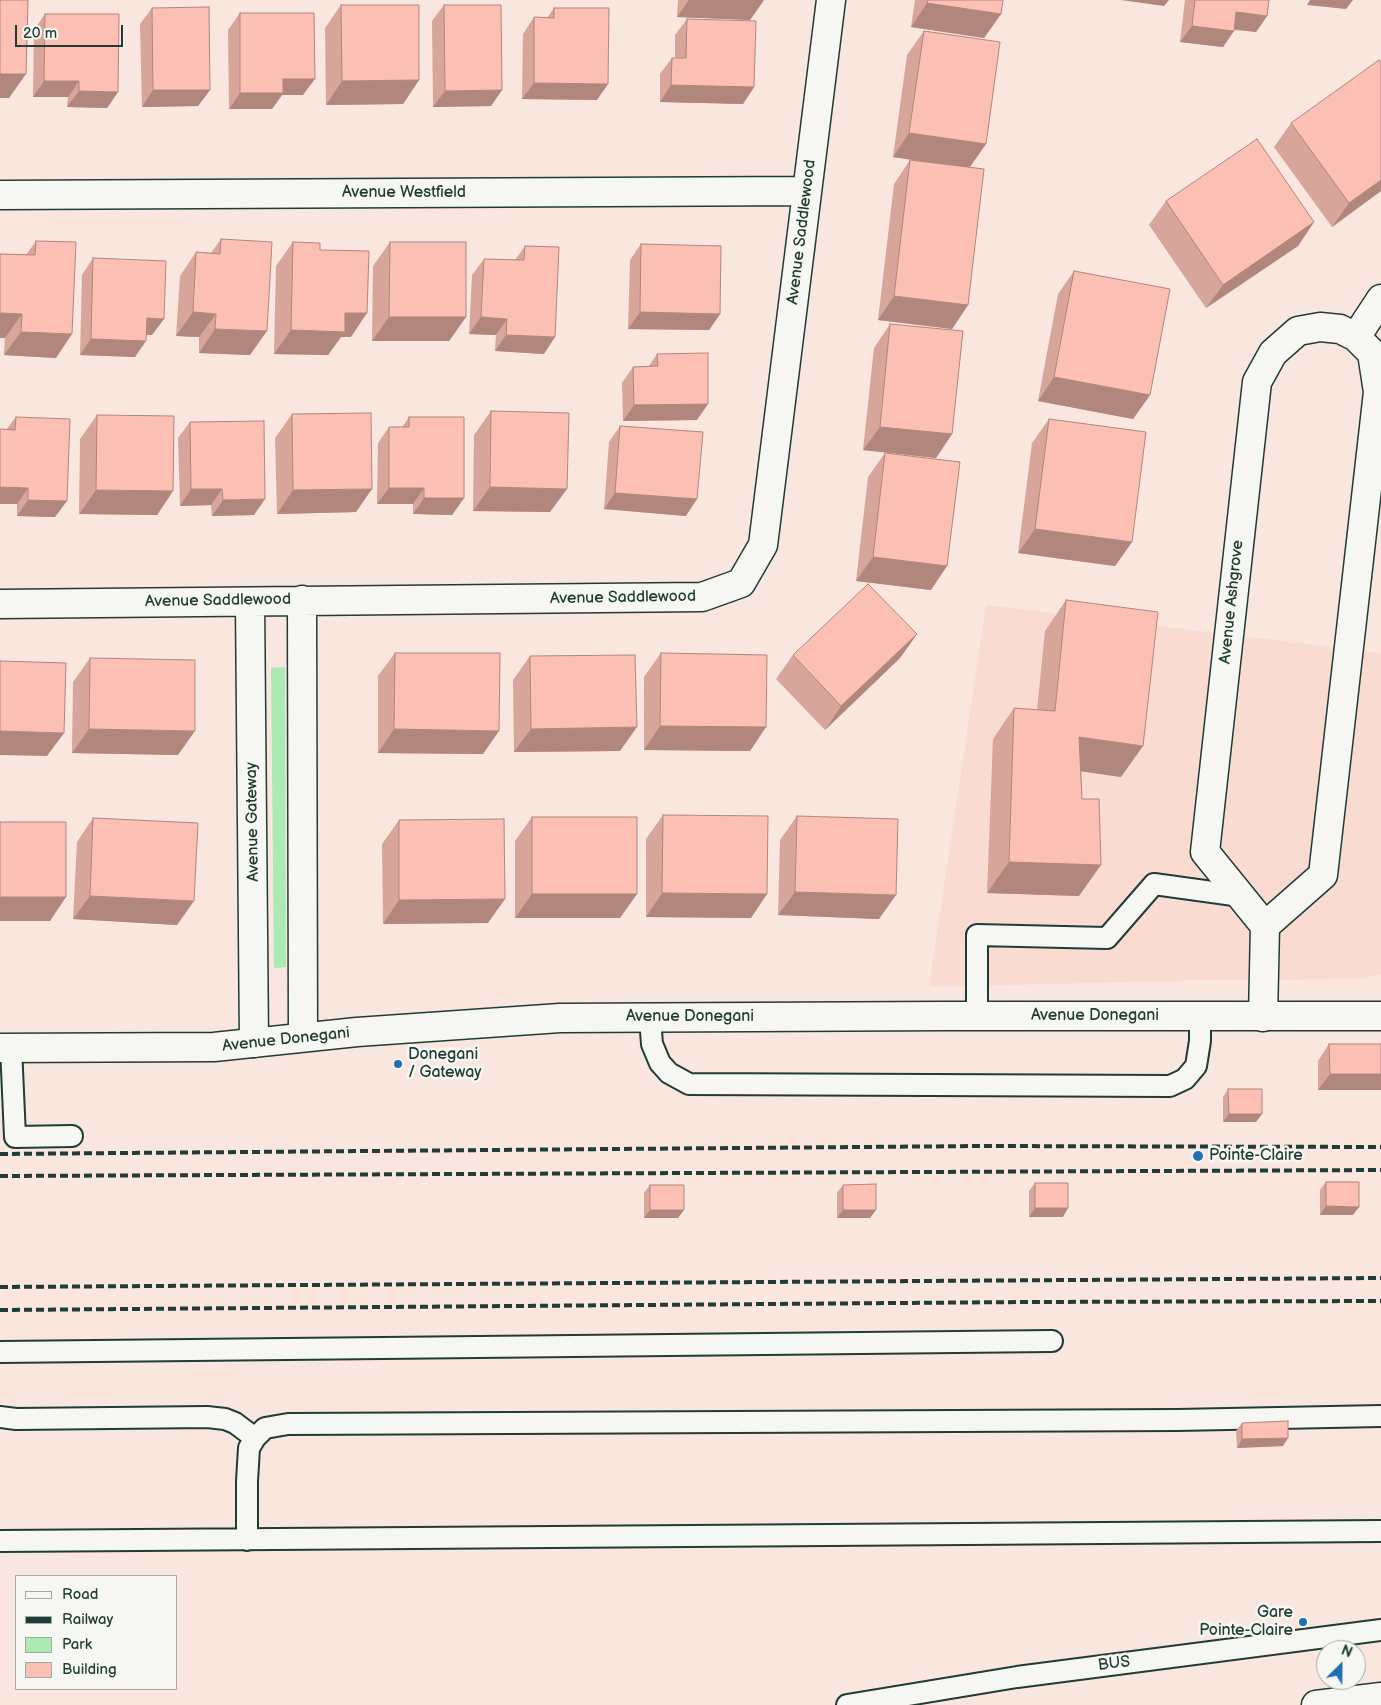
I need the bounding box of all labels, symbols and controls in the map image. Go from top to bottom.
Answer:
scale bar [18,15,125,47]
text: 20 m [23,24,57,43]
street label: Avenue Saddlewood [784,158,820,306]
street label: Avenue Westfield [342,183,466,203]
street label: Avenue Ashgrove [1216,539,1248,665]
street label: Avenue Saddlewood [550,587,696,609]
street label: Avenue Saddlewood [145,590,291,612]
street label: Avenue Gateway [242,762,264,882]
street label: Avenue Donegani [1031,1006,1159,1026]
street label: Avenue Donegani [626,1007,754,1027]
street label: Avenue Donegani [221,1024,351,1056]
place label: Donegani / Gateway [408,1045,481,1083]
marker: Donegani / Gateway [392,1058,404,1070]
place label: Pointe-Claire [1209,1146,1303,1166]
marker: Pointe-Claire [1191,1149,1205,1163]
legend [15,1575,178,1690]
text: Road [62,1585,98,1604]
place label: Gare Pointe-Claire [1199,1603,1293,1641]
text: Railway [62,1610,113,1629]
marker: Gare Pointe-Claire [1297,1616,1309,1628]
text: Park [62,1635,92,1654]
north arrow [1316,1640,1366,1690]
text: N [1338,1642,1355,1662]
street label: BUS [1097,1653,1131,1675]
text: Building [62,1660,117,1679]

